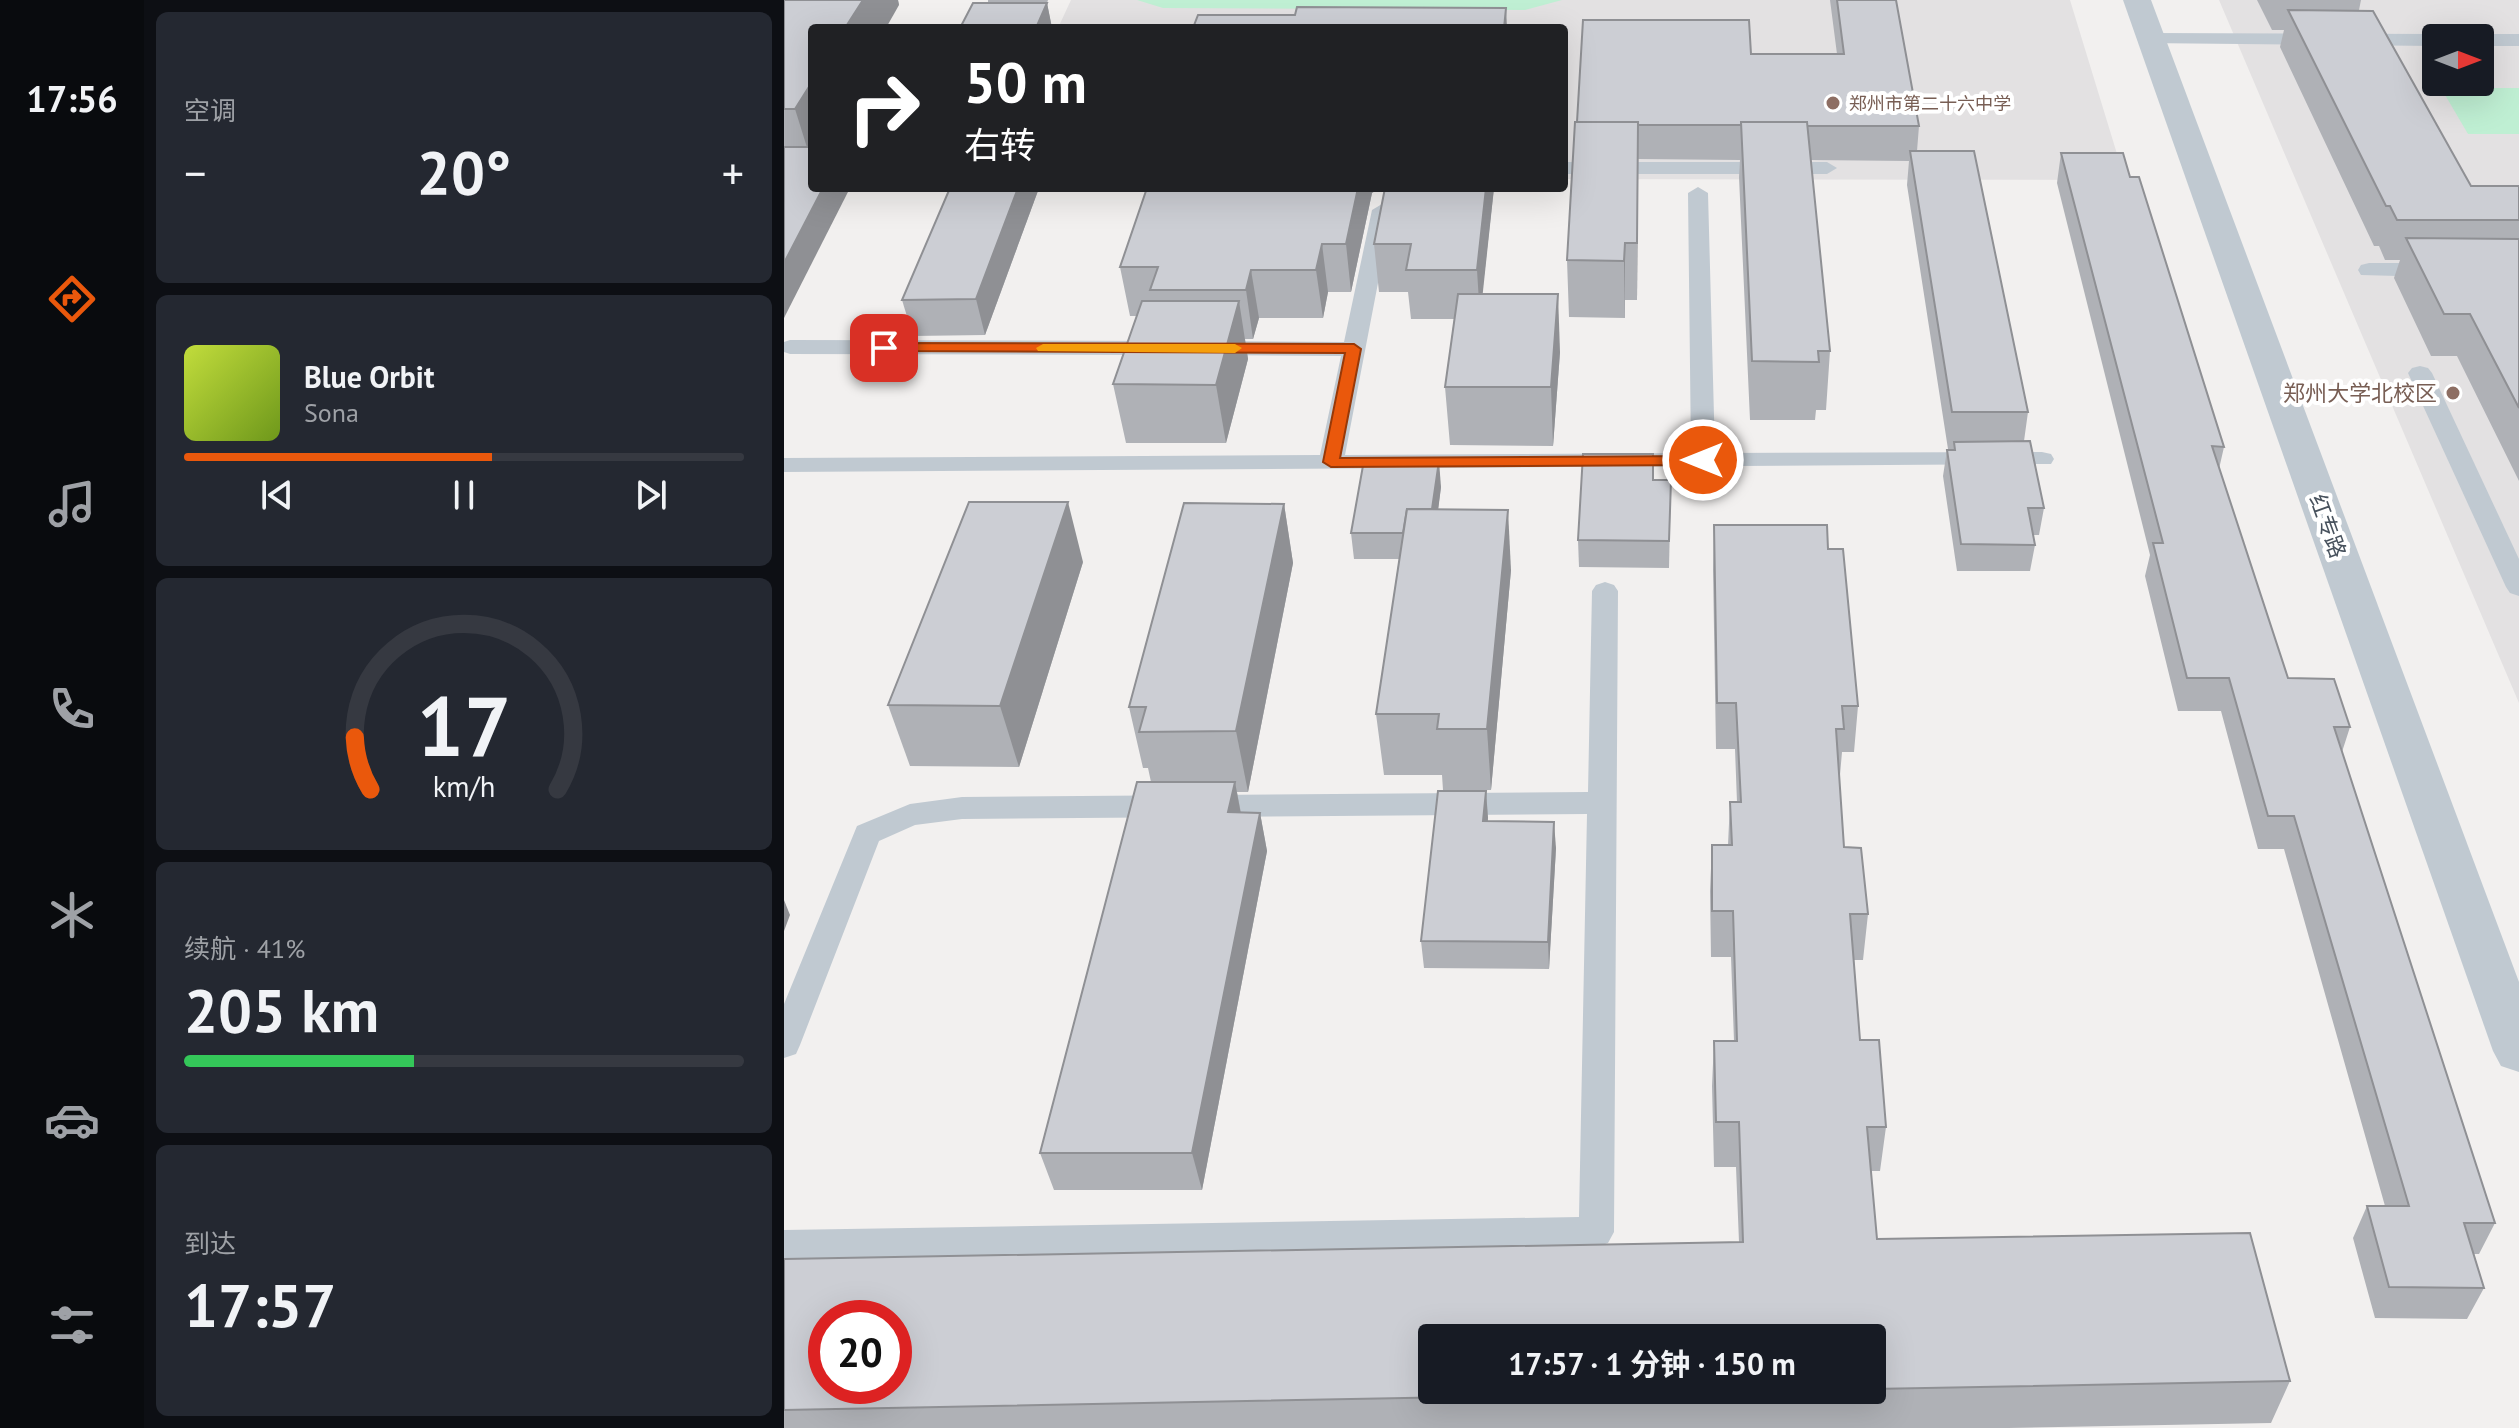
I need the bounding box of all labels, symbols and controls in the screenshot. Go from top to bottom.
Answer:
north arrow [2422,24,2494,96]
map controls [2422,24,2494,96]
text: 50 m [964,46,1087,118]
icon: right [832,56,936,160]
text: 17:56 [26,75,118,122]
place label: 郑州市第二十六中学 [1849,92,2011,115]
text: 空调 [184,94,236,127]
marker: 郑州市第二十六中学 [1824,94,1842,112]
text: 右转 [964,121,1036,168]
text: 20° [417,133,511,211]
text: − [184,144,206,201]
text: + [722,144,744,201]
icon: directions [44,271,100,327]
pin [850,314,918,382]
icon: arrive [862,326,906,370]
text: Blue Orbit [304,357,434,396]
place label: 郑州大学北校区 [2283,379,2437,407]
marker: 郑州大学北校区 [2444,384,2462,402]
text: Sona [304,396,359,429]
position arrow [1661,418,1745,502]
icon: previous [255,473,299,517]
icon: pause [442,473,486,517]
icon: next [629,473,673,517]
icon: music [44,476,100,532]
street label: 红专路 [2304,490,2352,562]
text: 17 [417,671,511,779]
icon: phone [44,681,100,737]
text: km/h [433,768,495,805]
icon: climate [44,887,100,943]
text: 续航 · 41% [184,932,305,965]
text: 205 km [184,971,379,1049]
icon: car [44,1092,100,1148]
text: 到达 [184,1227,236,1260]
text: 17:57 [184,1266,336,1344]
icon: filters [44,1297,100,1353]
speed limit sign: 20 [808,1300,912,1404]
text: 17:57 · 1 分钟 · 150 m [1508,1344,1796,1383]

